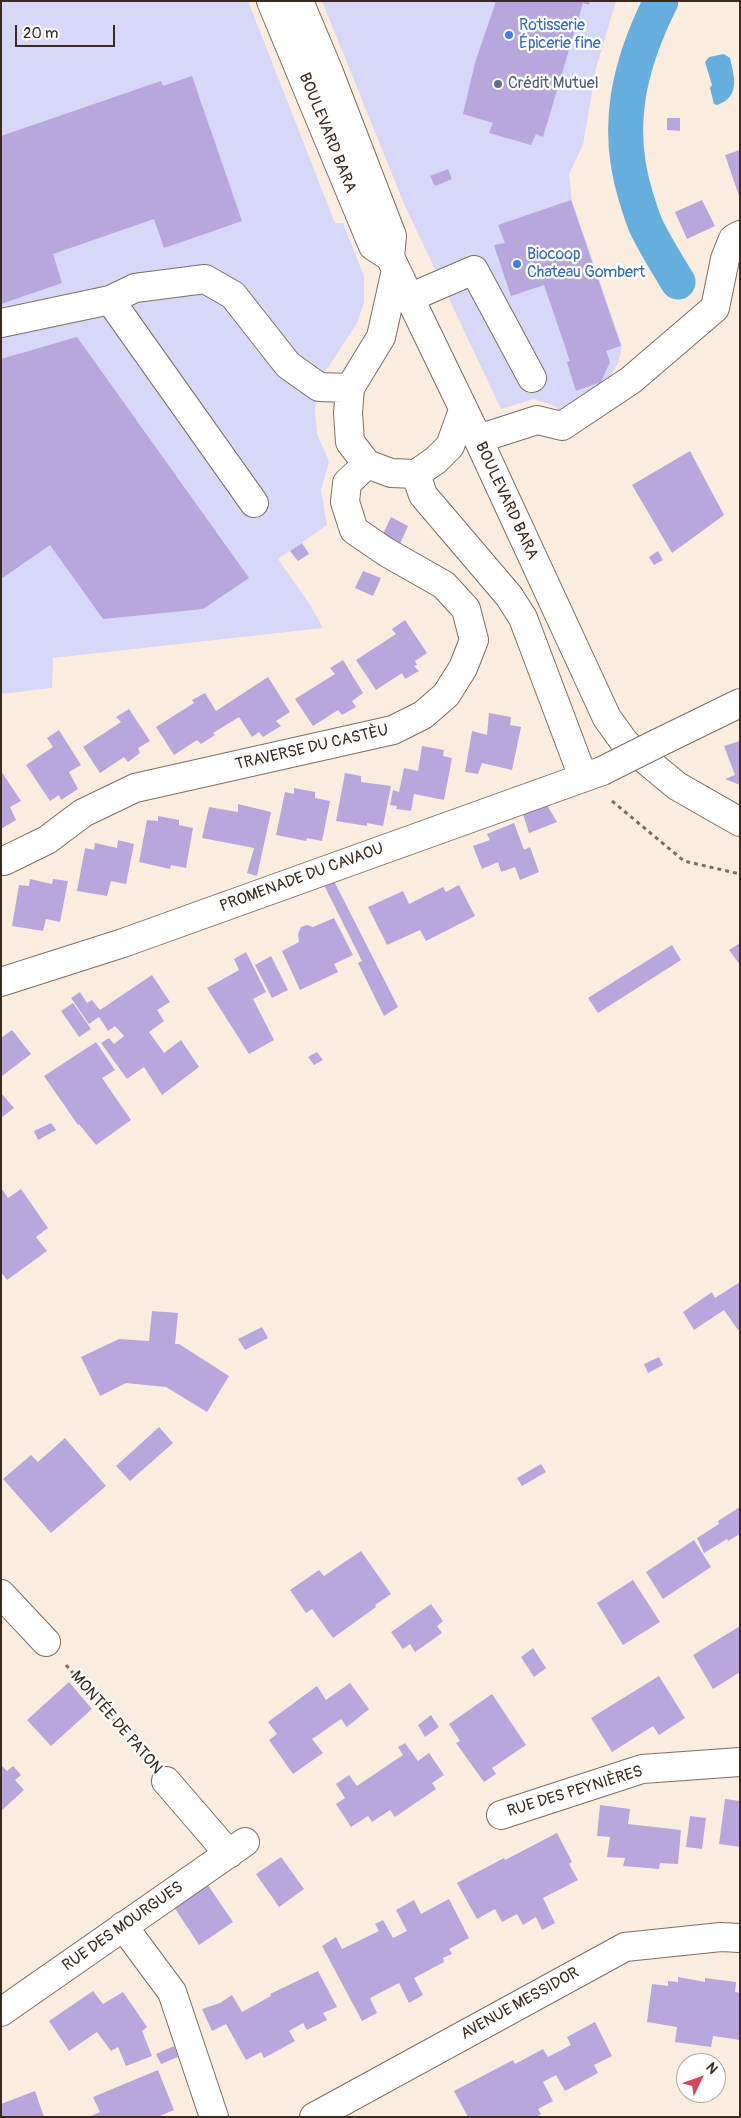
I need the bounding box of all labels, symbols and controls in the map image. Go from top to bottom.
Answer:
scale bar [18,15,118,47]
place label: Rotisserie Épicerie fine [519,16,601,54]
text: 20 m [23,24,58,43]
marker: Rotisserie Épicerie fine [503,29,515,41]
street label: BOULEVARD BARA [294,70,360,196]
place label: Crédit Mutuel [508,74,598,94]
marker: Crédit Mutuel [492,78,504,90]
place label: Biocoop Chateau Gombert [527,245,645,283]
marker: Biocoop Chateau Gombert [511,258,523,270]
street label: BOULEVARD BARA [470,439,542,563]
street label: TRAVERSE DU CASTÈU [233,721,391,775]
street label: PROMENADE DU CAVAOU [217,839,387,917]
street label: MONTÉE DE PATON [66,1668,166,1778]
street label: RUE DES PEYNIÈRES [505,1762,645,1822]
street label: RUE DES MOURGUES [59,1878,187,1976]
street label: AVENUE MESSIDOR [458,1964,582,2044]
north arrow [676,2053,726,2103]
text: N [702,2059,721,2078]

